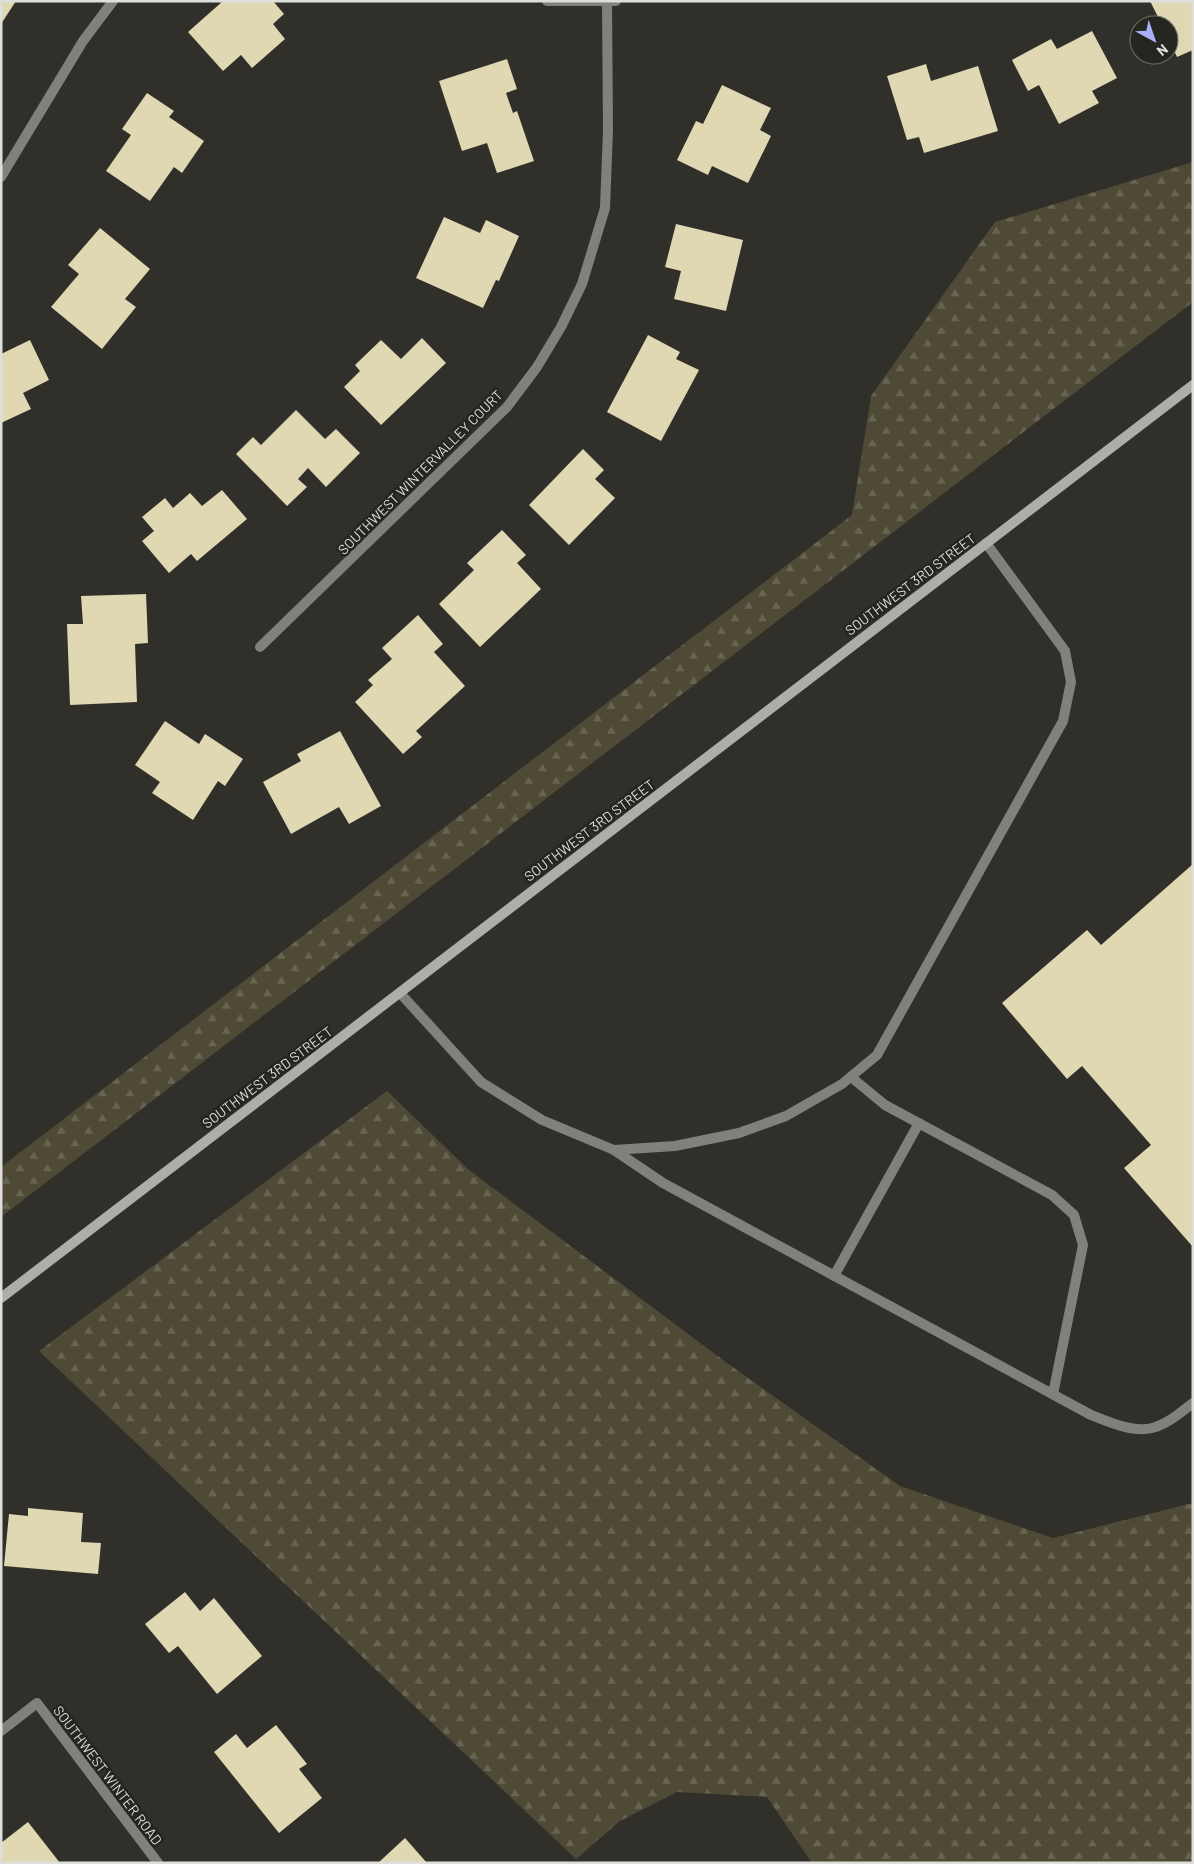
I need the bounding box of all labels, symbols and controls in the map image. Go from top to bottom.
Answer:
north arrow [1129,15,1179,65]
text: N [1154,41,1172,60]
street label: SOUTHWEST WINTERVALLEY COURT [334,386,506,558]
street label: SOUTHWEST 3RD STREET [841,529,979,639]
street label: SOUTHWEST 3RD STREET [520,775,658,885]
street label: SOUTHWEST 3RD STREET [198,1022,336,1132]
street label: SOUTHWEST WINTER ROAD [50,1702,166,1848]

